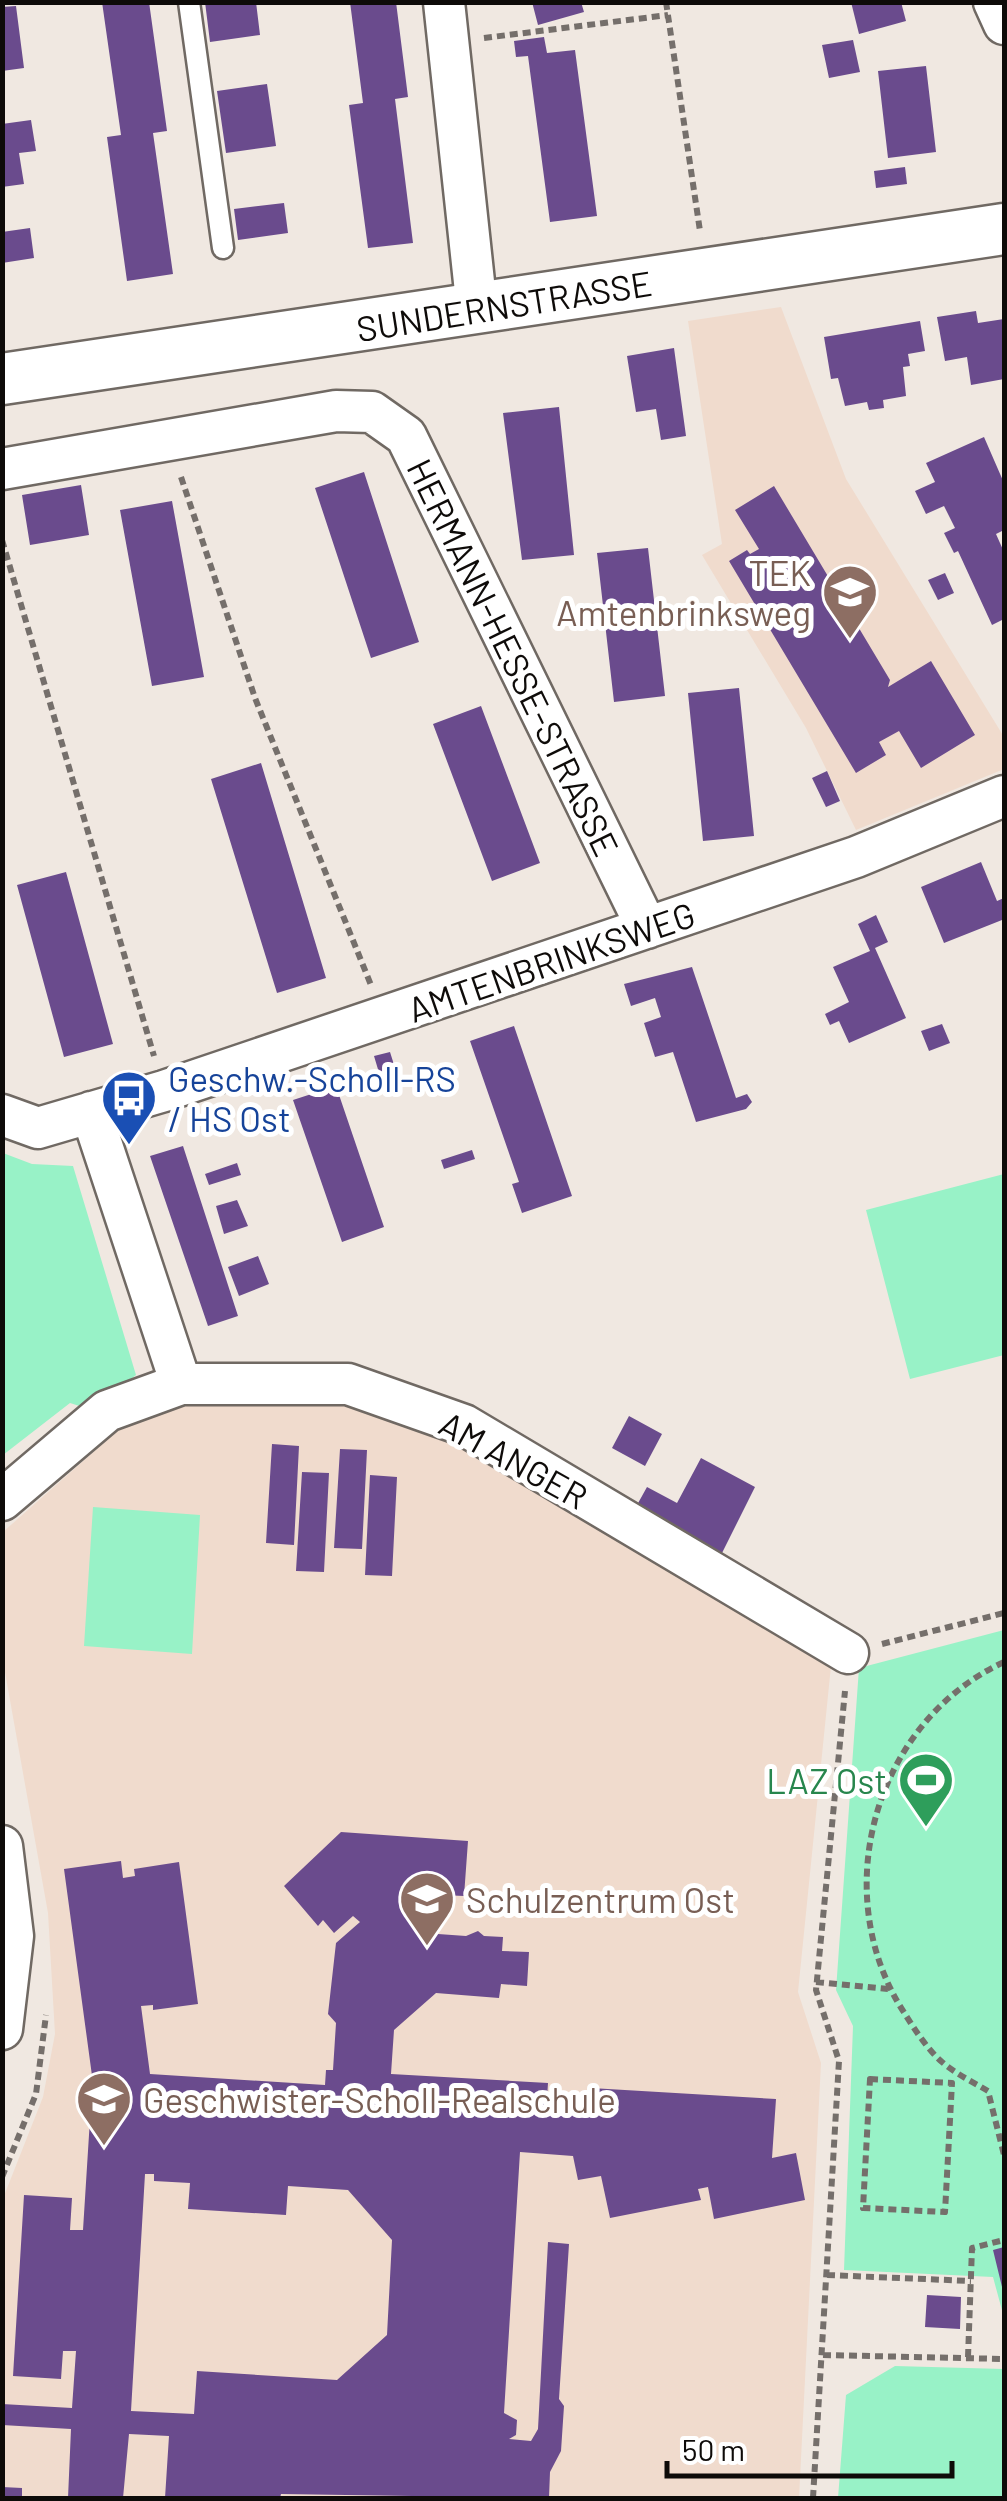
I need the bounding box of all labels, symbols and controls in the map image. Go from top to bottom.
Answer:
street label: SUNDERNSTRASSE [353,261,655,349]
street label: HERMANN-HESSE-STRASSE [399,452,629,862]
place label: TEK Amtenbrinksweg [556,551,811,633]
school or university icon: TEK Amtenbrinksweg [820,562,880,641]
street label: AMTENBRINKSWEG [402,892,700,1030]
place label: Geschw.-Scholl-RS / HS Ost [168,1057,456,1139]
bus stop icon: Geschw.-Scholl-RS / HS Ost [99,1068,159,1147]
street label: AM ANGER [433,1401,595,1517]
sports icon: LAZ Ost [896,1750,956,1829]
place label: LAZ Ost [766,1759,887,1801]
school or university icon: Schulzentrum Ost [397,1869,457,1948]
place label: Schulzentrum Ost [466,1878,735,1920]
school or university icon: Geschwister-Scholl-Realschule [74,2069,134,2148]
place label: Geschwister-Scholl-Realschule [143,2078,616,2120]
scale bar [667,2416,952,2478]
text: 50 m [682,2431,745,2467]

